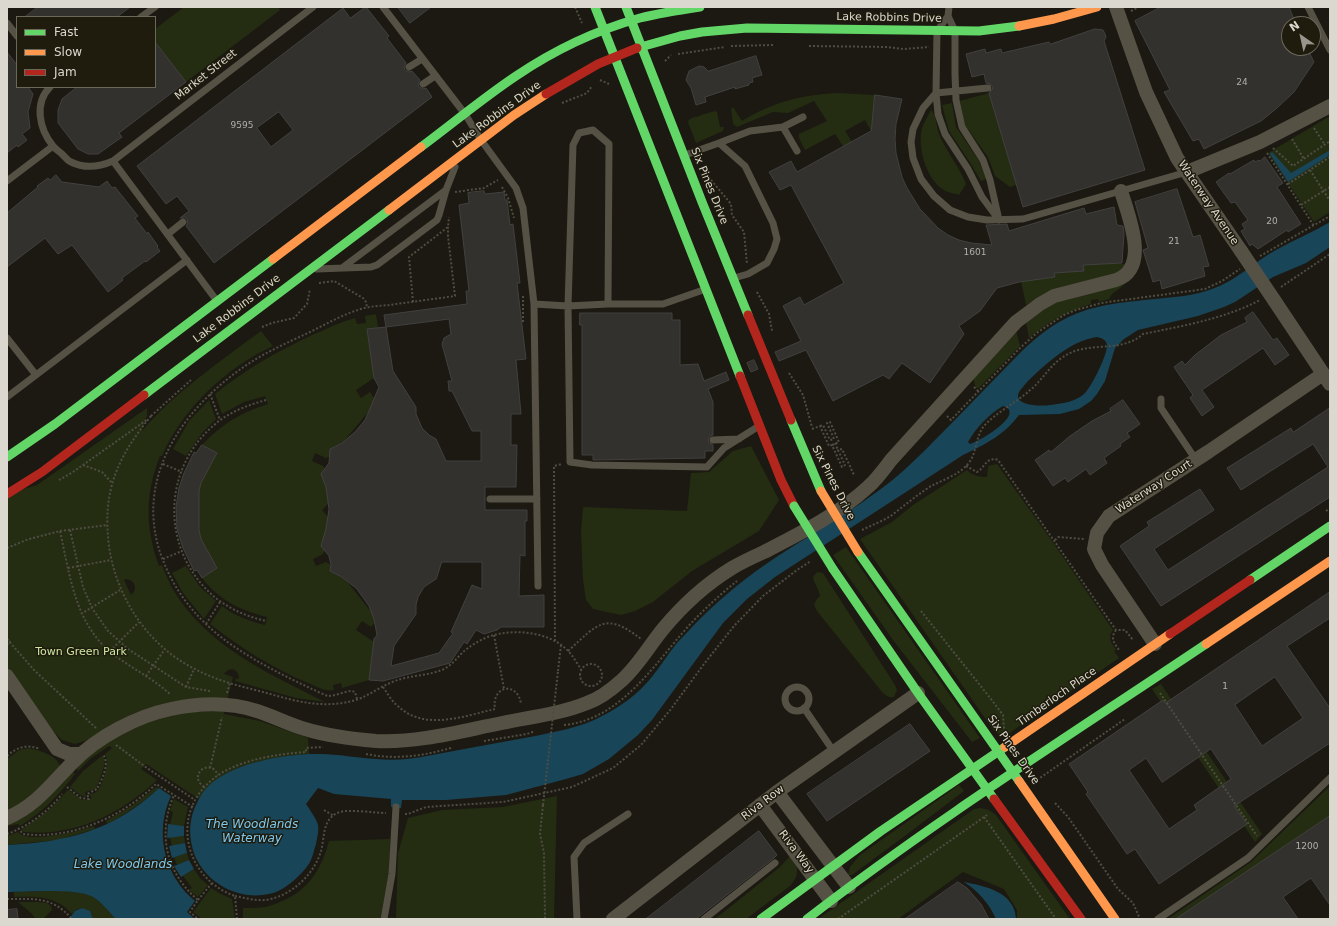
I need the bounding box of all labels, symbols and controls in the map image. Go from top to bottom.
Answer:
street label: Lake Robbins Drive [836,10,942,26]
legend [16,16,156,88]
north arrow [1281,16,1321,56]
text: N [1287,18,1302,34]
text: Fast [54,25,78,39]
text: Slow [54,45,82,59]
street label: Market Street [172,47,240,103]
text: Jam [54,65,77,79]
house number: 24 [1236,78,1248,88]
street label: Lake Robbins Drive [450,79,544,151]
house number: 9595 [231,121,253,131]
street label: Six Pines Drive [688,146,730,226]
street label: Waterway Avenue [1175,158,1241,248]
house number: 20 [1266,217,1278,227]
house number: 21 [1168,237,1180,247]
house number: 1601 [964,248,986,258]
street label: Lake Robbins Drive [191,272,283,346]
street label: Six Pines Drive [809,444,857,522]
street label: Waterway Court [1113,457,1195,517]
park label: Town Green Park [35,645,127,659]
street label: Timberloch Place [1015,665,1099,729]
house number: 1 [1222,682,1228,692]
street label: Six Pines Drive [984,713,1042,787]
street label: Riva Row [739,783,787,823]
water label: The Woodlands Waterway [206,818,298,846]
street label: Riva Way [775,828,817,876]
house number: 1200 [1296,842,1318,852]
water label: Lake Woodlands [74,858,172,872]

